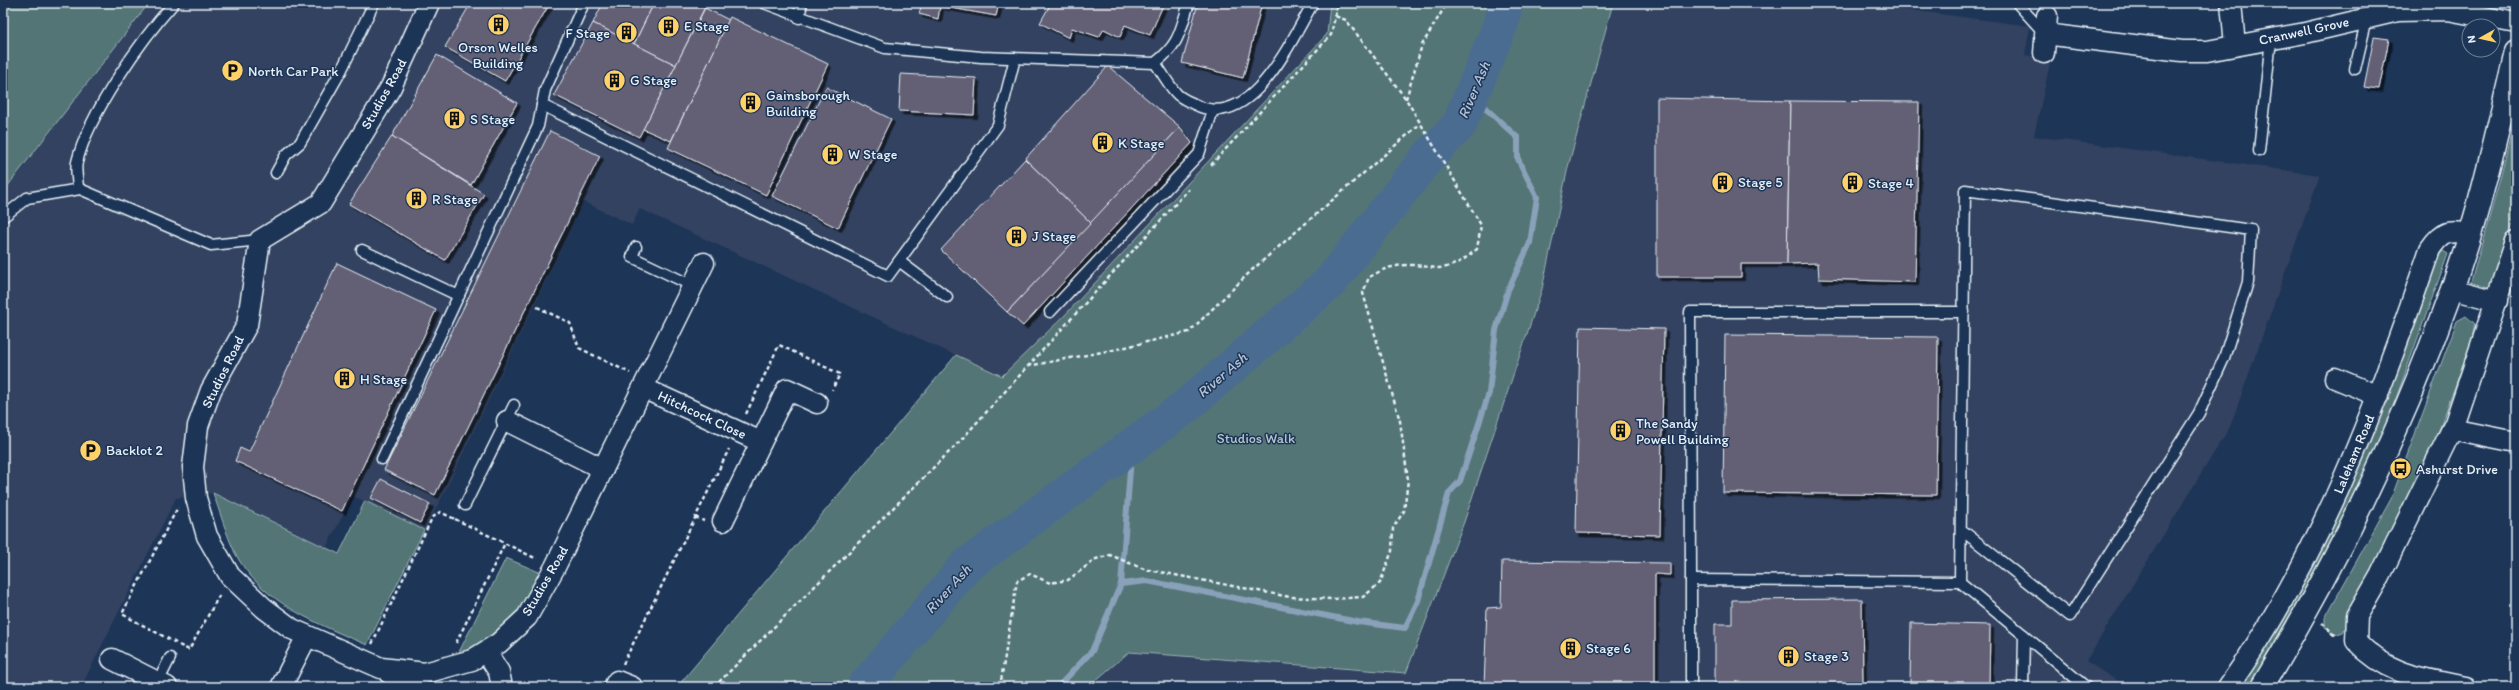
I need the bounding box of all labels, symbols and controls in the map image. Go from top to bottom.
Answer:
building icon: Orson Welles Building [485,12,511,38]
building icon: E Stage [656,13,682,39]
street label: Cranwell Grove [2257,13,2351,49]
place label: E Stage [684,18,729,35]
north arrow [2461,18,2501,58]
building icon: F Stage [613,20,639,46]
place label: F Stage [565,25,610,42]
text: N [2465,35,2479,44]
place label: Orson Welles Building [458,39,538,72]
street label: Studios Road [357,55,411,133]
parking icon: North Car Park [220,58,246,84]
water label: River Ash [1454,58,1494,121]
place label: North Car Park [248,63,339,80]
building icon: G Stage [602,67,628,93]
place label: G Stage [630,72,677,89]
place label: Gainsborough Building [766,87,851,120]
building icon: Gainsborough Building [737,90,763,116]
building icon: S Stage [442,106,468,132]
place label: S Stage [470,111,516,128]
building icon: K Stage [1089,130,1115,156]
place label: K Stage [1118,135,1165,152]
building icon: W Stage [820,141,846,167]
place label: W Stage [848,146,898,163]
building icon: Stage 5 [1710,169,1736,195]
building icon: Stage 4 [1840,170,1866,196]
place label: Stage 5 [1738,174,1783,191]
place label: Stage 4 [1868,175,1914,192]
building icon: R Stage [404,186,430,212]
place label: R Stage [432,191,478,208]
building icon: J Stage [1003,223,1029,249]
place label: J Stage [1032,228,1077,245]
street label: Studios Road [198,333,248,411]
water label: River Ash [1193,348,1251,402]
building icon: H Stage [331,366,357,392]
place label: H Stage [360,371,407,388]
street label: Hitchcock Close [655,387,749,443]
street label: Laleham Road [2330,412,2378,496]
place label: The Sandy Powell Building [1636,415,1729,448]
building icon: The Sandy Powell Building [1607,418,1633,444]
park label: Studios Walk [1217,430,1295,447]
parking icon: Backlot 2 [77,437,103,463]
place label: Backlot 2 [106,442,164,459]
bus stop icon: Ashurst Drive [2387,456,2413,482]
place label: Ashurst Drive [2416,461,2498,478]
street label: Studios Road [518,542,572,619]
water label: River Ash [921,560,976,617]
building icon: Stage 6 [1557,635,1583,661]
place label: Stage 6 [1586,640,1631,657]
building icon: Stage 3 [1776,643,1802,669]
place label: Stage 3 [1804,648,1849,665]

